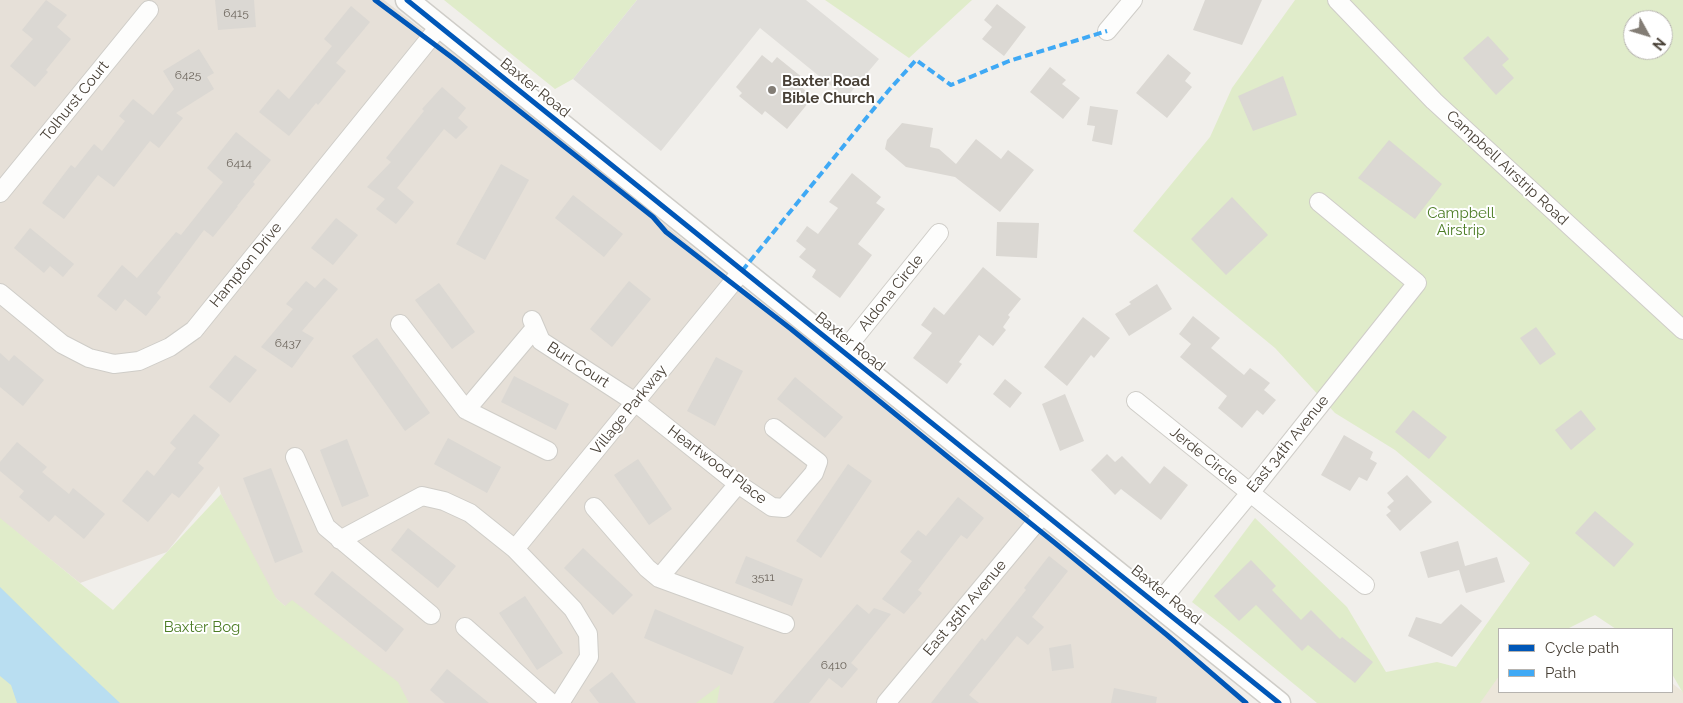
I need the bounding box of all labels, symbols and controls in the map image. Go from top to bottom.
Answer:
house number: 6415 [223,6,249,20]
north arrow [1623,10,1673,60]
text: N [1649,35,1668,53]
street label: Baxter Road [497,54,573,122]
street label: Tolhurst Court [37,57,113,145]
house number: 6425 [175,68,201,82]
place label: Baxter Road Bible Church [782,72,875,107]
marker: Baxter Road Bible Church [766,84,778,96]
street label: Campbell Airstrip Road [1442,107,1572,229]
house number: 6414 [226,156,252,170]
park label: Campbell Airstrip [1427,204,1495,239]
street label: Hampton Drive [206,219,286,311]
street label: Aldona Circle [855,251,927,335]
street label: Baxter Road [812,308,888,376]
house number: 6437 [275,336,301,350]
street label: Burl Court [544,338,612,392]
street label: Village Parkway [587,361,671,459]
street label: East 34th Avenue [1243,392,1333,496]
street label: Heartwood Place [664,422,770,508]
street label: Jerde Circle [1166,423,1242,489]
street label: East 35th Avenue [920,556,1010,660]
street label: Baxter Road [1128,561,1204,629]
house number: 3511 [751,570,775,584]
park label: Baxter Bog [164,618,240,636]
legend [1498,628,1673,693]
text: Cycle path [1545,639,1619,657]
house number: 6410 [821,658,847,672]
text: Path [1545,664,1576,682]

